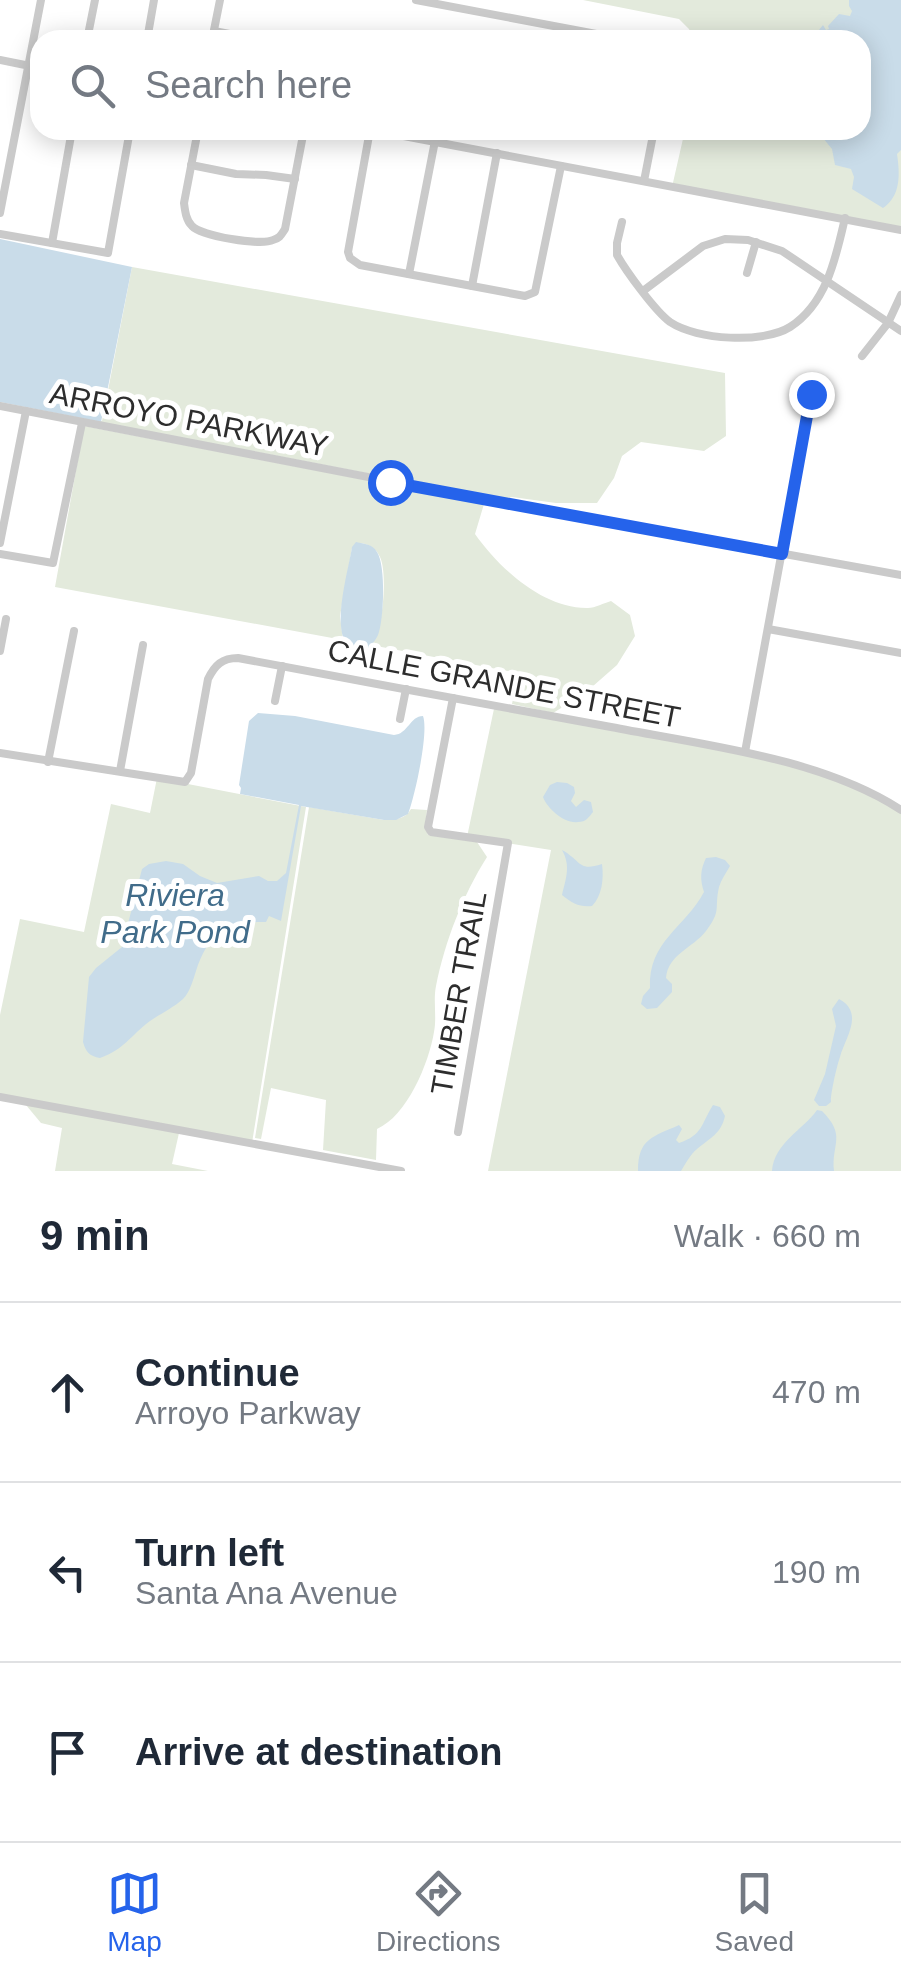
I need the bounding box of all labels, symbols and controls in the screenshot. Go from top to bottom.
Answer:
search box [30,30,871,140]
icon: search [65,58,120,113]
text: Search here [145,64,352,106]
route end [789,372,835,418]
street label: ARROYO PARKWAY [47,376,331,463]
route start [368,460,414,506]
street label: CALLE GRANDE STREET [325,633,683,734]
water label: Riviera Park Pond [100,877,251,950]
street label: TIMBER TRAIL [424,889,493,1097]
text: 9 min [40,1212,150,1259]
text: Walk · 660 m [674,1218,861,1254]
text: Continue [135,1352,300,1394]
icon: ahead [40,1365,95,1420]
text: 470 m [772,1374,861,1410]
text: Arroyo Parkway [135,1395,361,1431]
text: Turn left [135,1532,284,1574]
icon: left [40,1545,95,1600]
text: 190 m [772,1554,861,1590]
text: Santa Ana Avenue [135,1575,398,1611]
icon: arrive [40,1725,95,1780]
text: Arrive at destination [135,1731,502,1773]
tab: Map [107,1866,162,1958]
tab: Directions [376,1866,501,1958]
tab: Saved [715,1866,794,1958]

